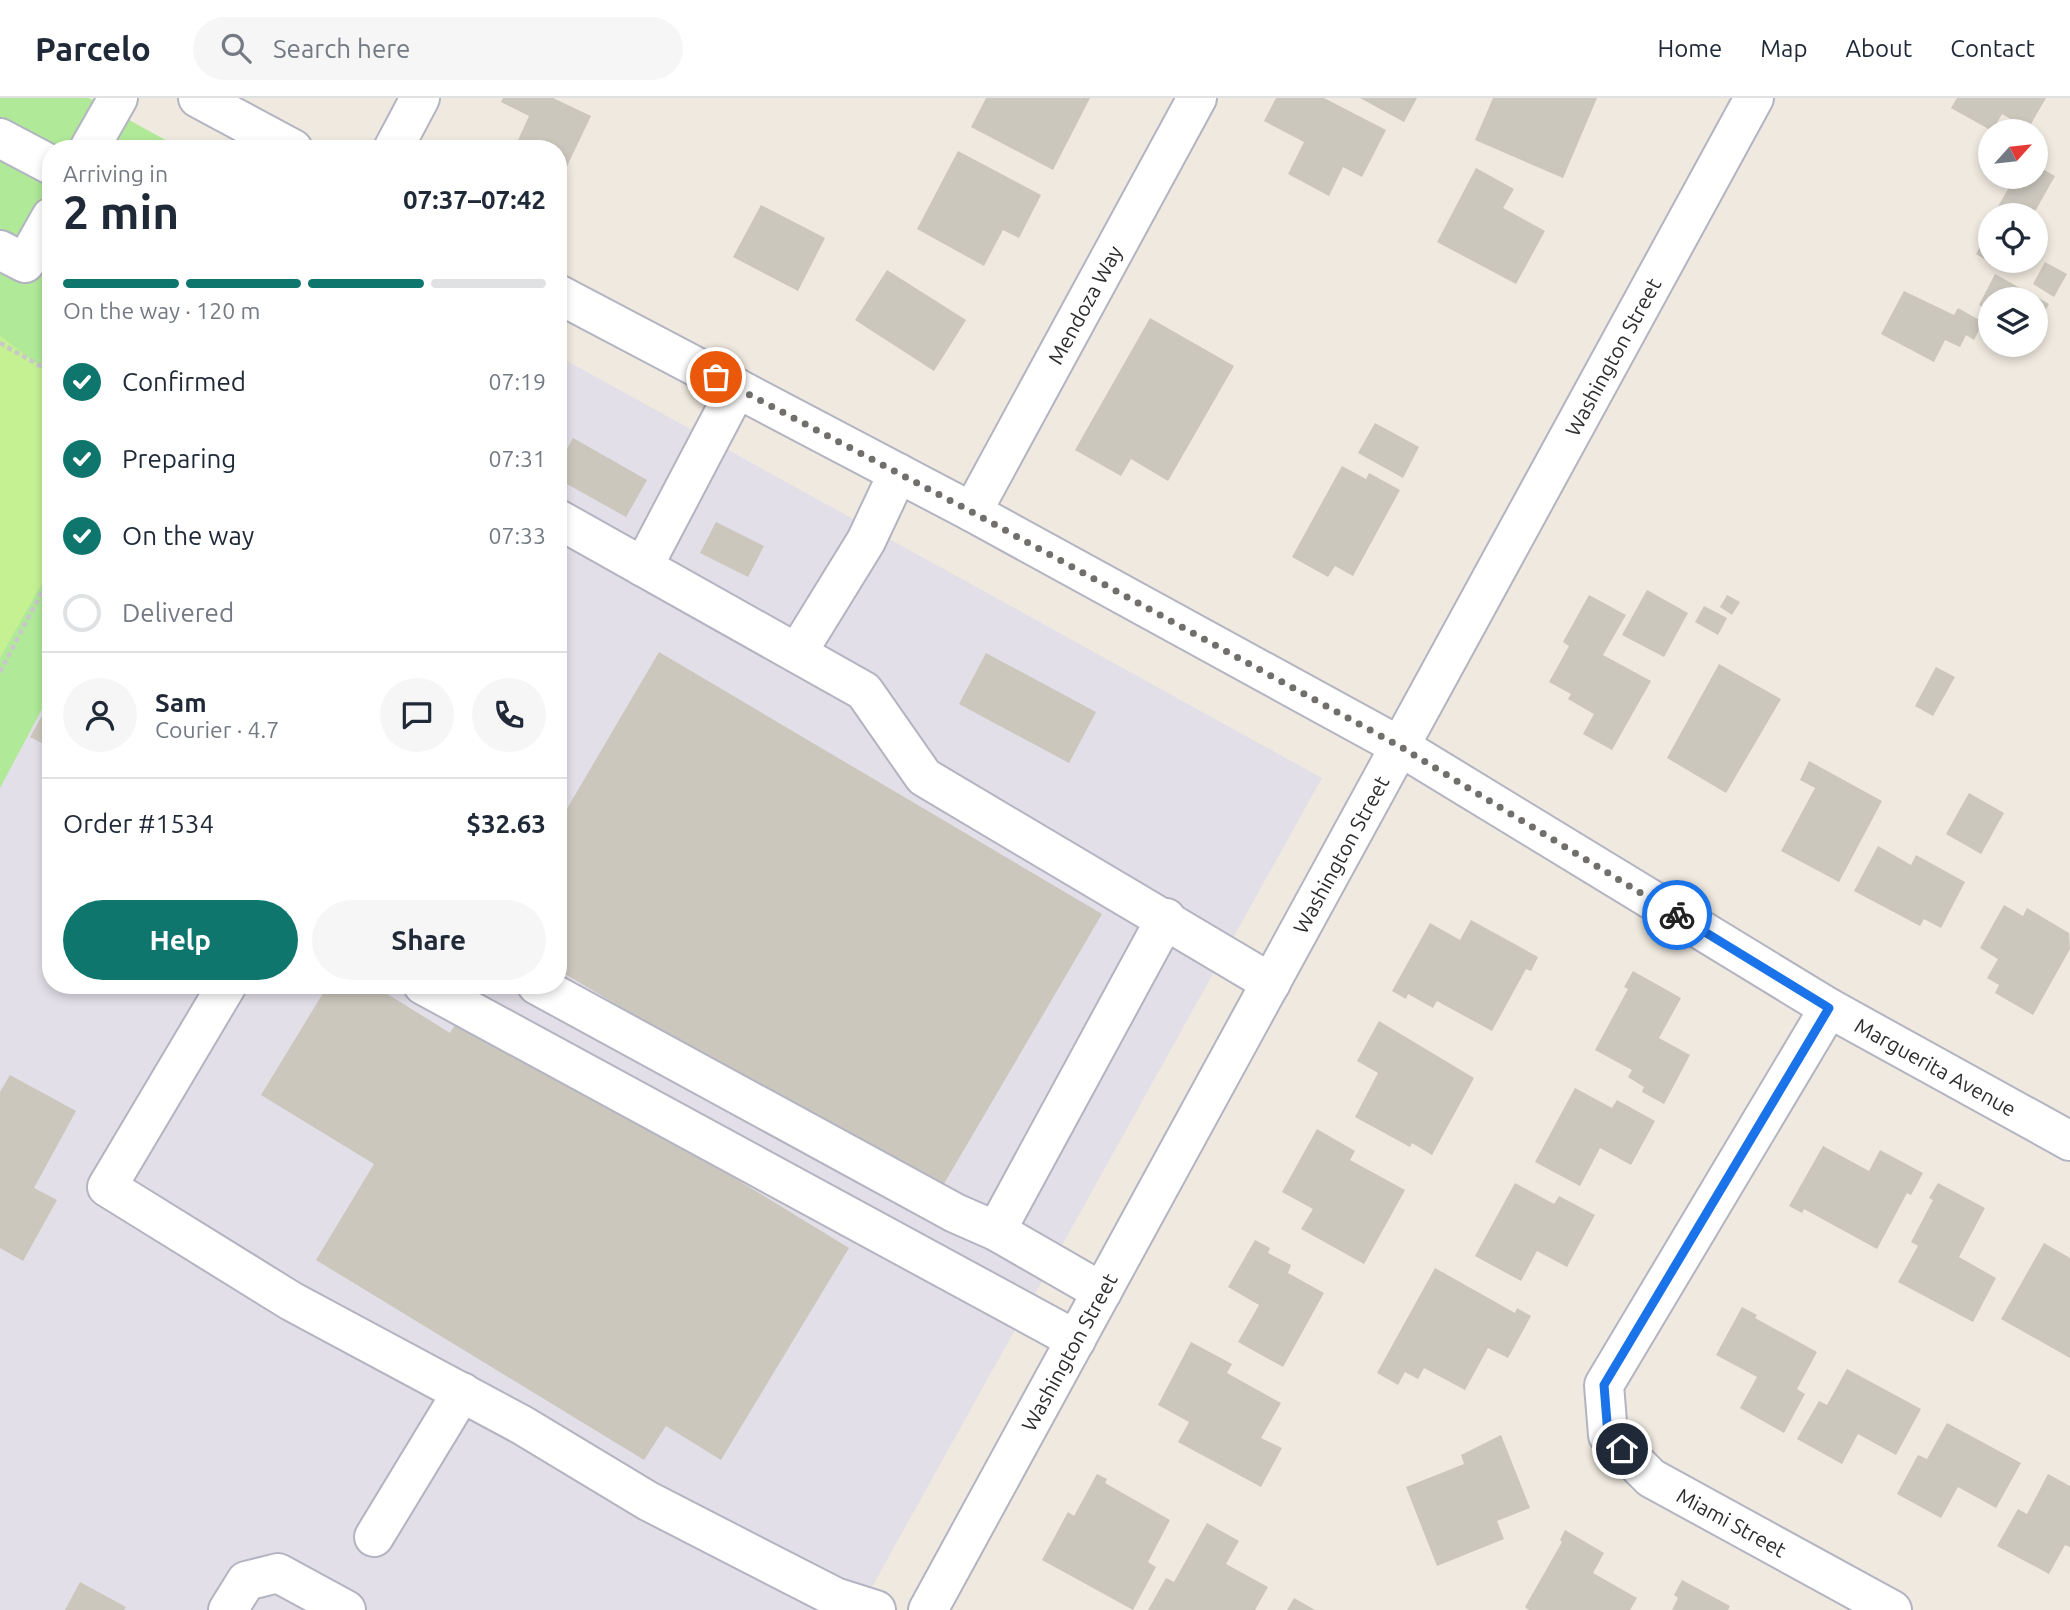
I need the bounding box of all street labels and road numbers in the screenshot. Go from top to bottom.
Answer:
street label: Mendoza Way [1043,241,1127,368]
street label: Washington Street [1560,274,1665,440]
street label: Washington Street [1288,771,1394,937]
street label: Marguerita Avenue [1851,1013,2020,1121]
street label: Washington Street [1016,1269,1122,1435]
street label: Miami Street [1673,1483,1790,1562]

